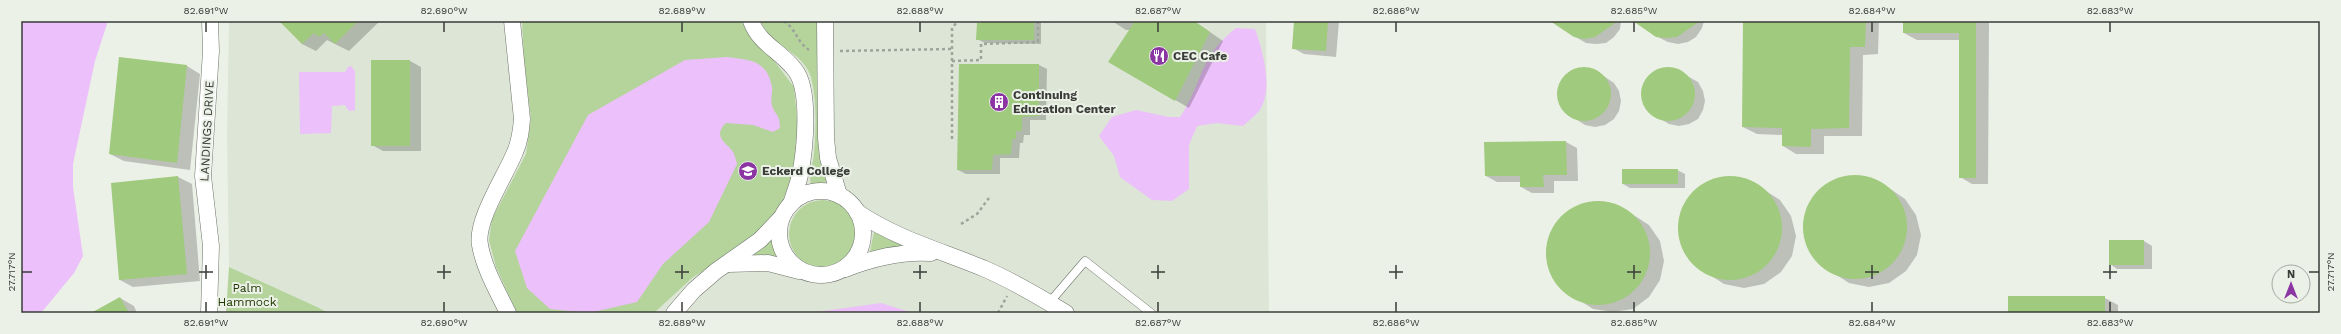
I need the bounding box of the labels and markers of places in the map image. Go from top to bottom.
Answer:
restaurant icon: CEC Cafe [1148,45,1170,67]
place label: CEC Cafe [1173,49,1227,63]
place label: Continuing Education Center [1013,88,1116,116]
building icon: Continuing Education Center [988,91,1010,113]
school or university icon: Eckerd College [737,160,759,182]
place label: Eckerd College [762,164,850,178]

